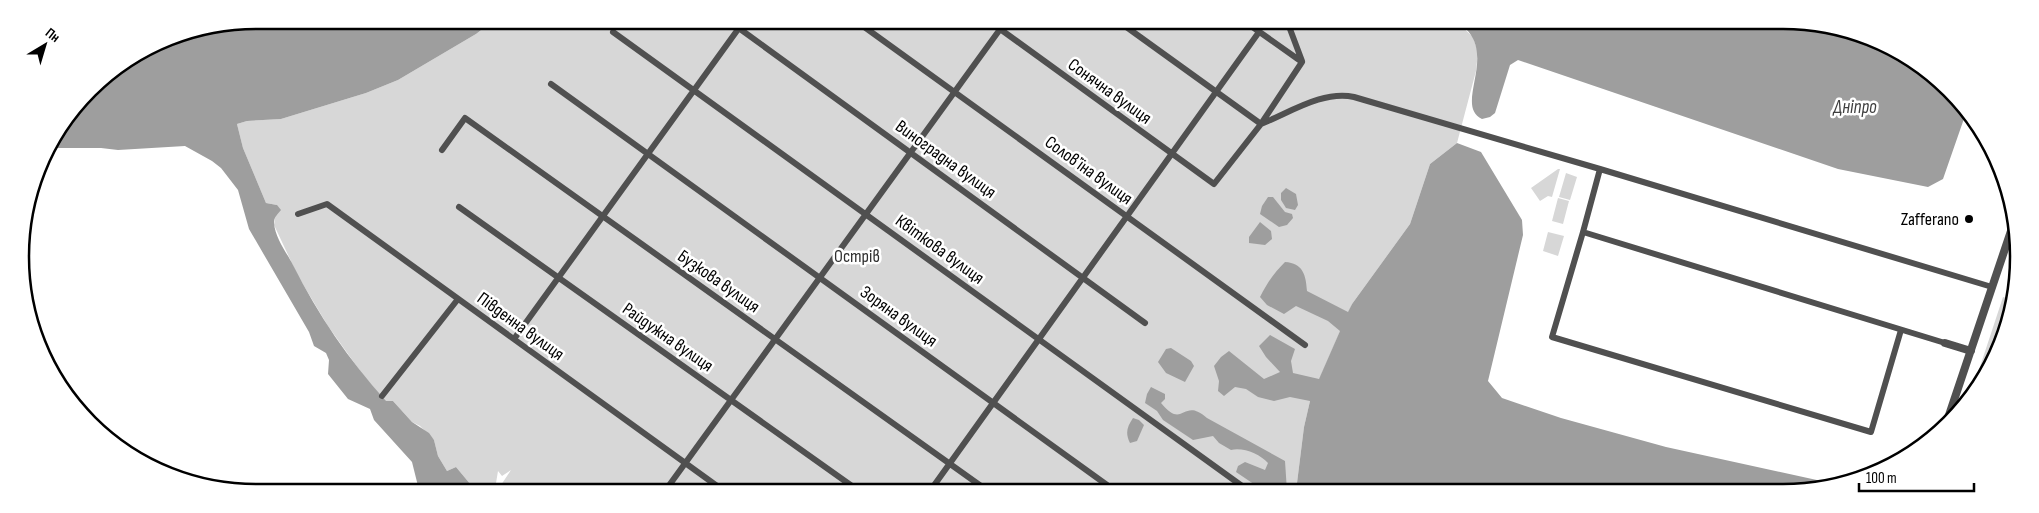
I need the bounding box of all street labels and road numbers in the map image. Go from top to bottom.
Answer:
street label: Сонячна вулиця [1064,54,1155,129]
street label: Виноградна вулиця [891,116,1000,203]
street label: Соловʼїна вулиця [1041,132,1137,209]
street label: Квіткова вулиця [891,210,988,289]
street label: Бузкова вулиця [674,246,764,317]
street label: Зоряна вулиця [856,281,941,351]
street label: Південна вулиця [473,288,568,365]
street label: Райдужна вулиця [618,298,717,376]

